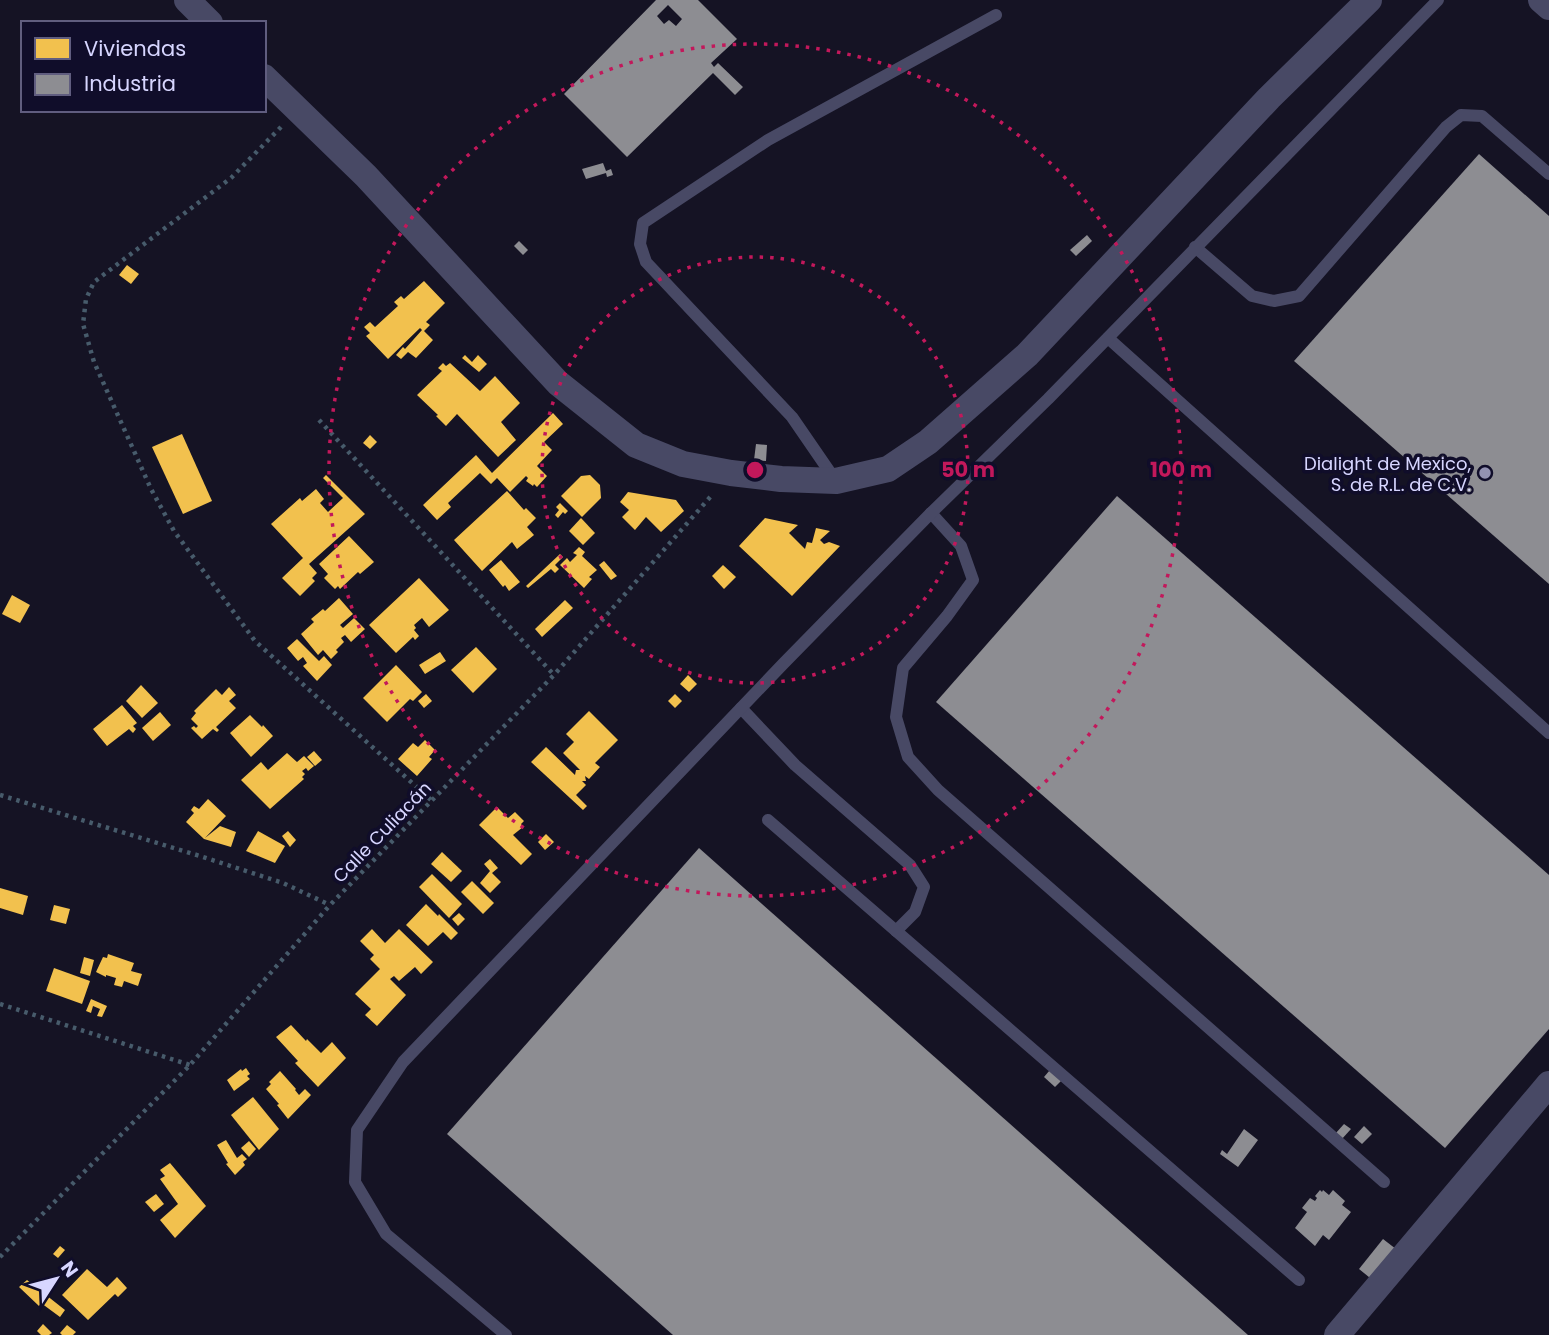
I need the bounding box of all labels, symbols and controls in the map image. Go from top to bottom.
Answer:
legend [21,21,266,112]
text: Viviendas [84,34,186,63]
text: Industria [84,69,176,98]
place label: Dialight de Mexico, S. de R.L. de C.V. [1304,451,1471,497]
text: 50 m [941,455,995,484]
text: 100 m [1150,455,1212,484]
centre of rings [743,458,767,482]
marker: Dialight de Mexico, S. de R.L. de C.V. [1477,465,1493,481]
street label: Calle Culiacán [327,776,437,888]
north arrow [21,1244,91,1314]
text: N [54,1256,84,1283]

